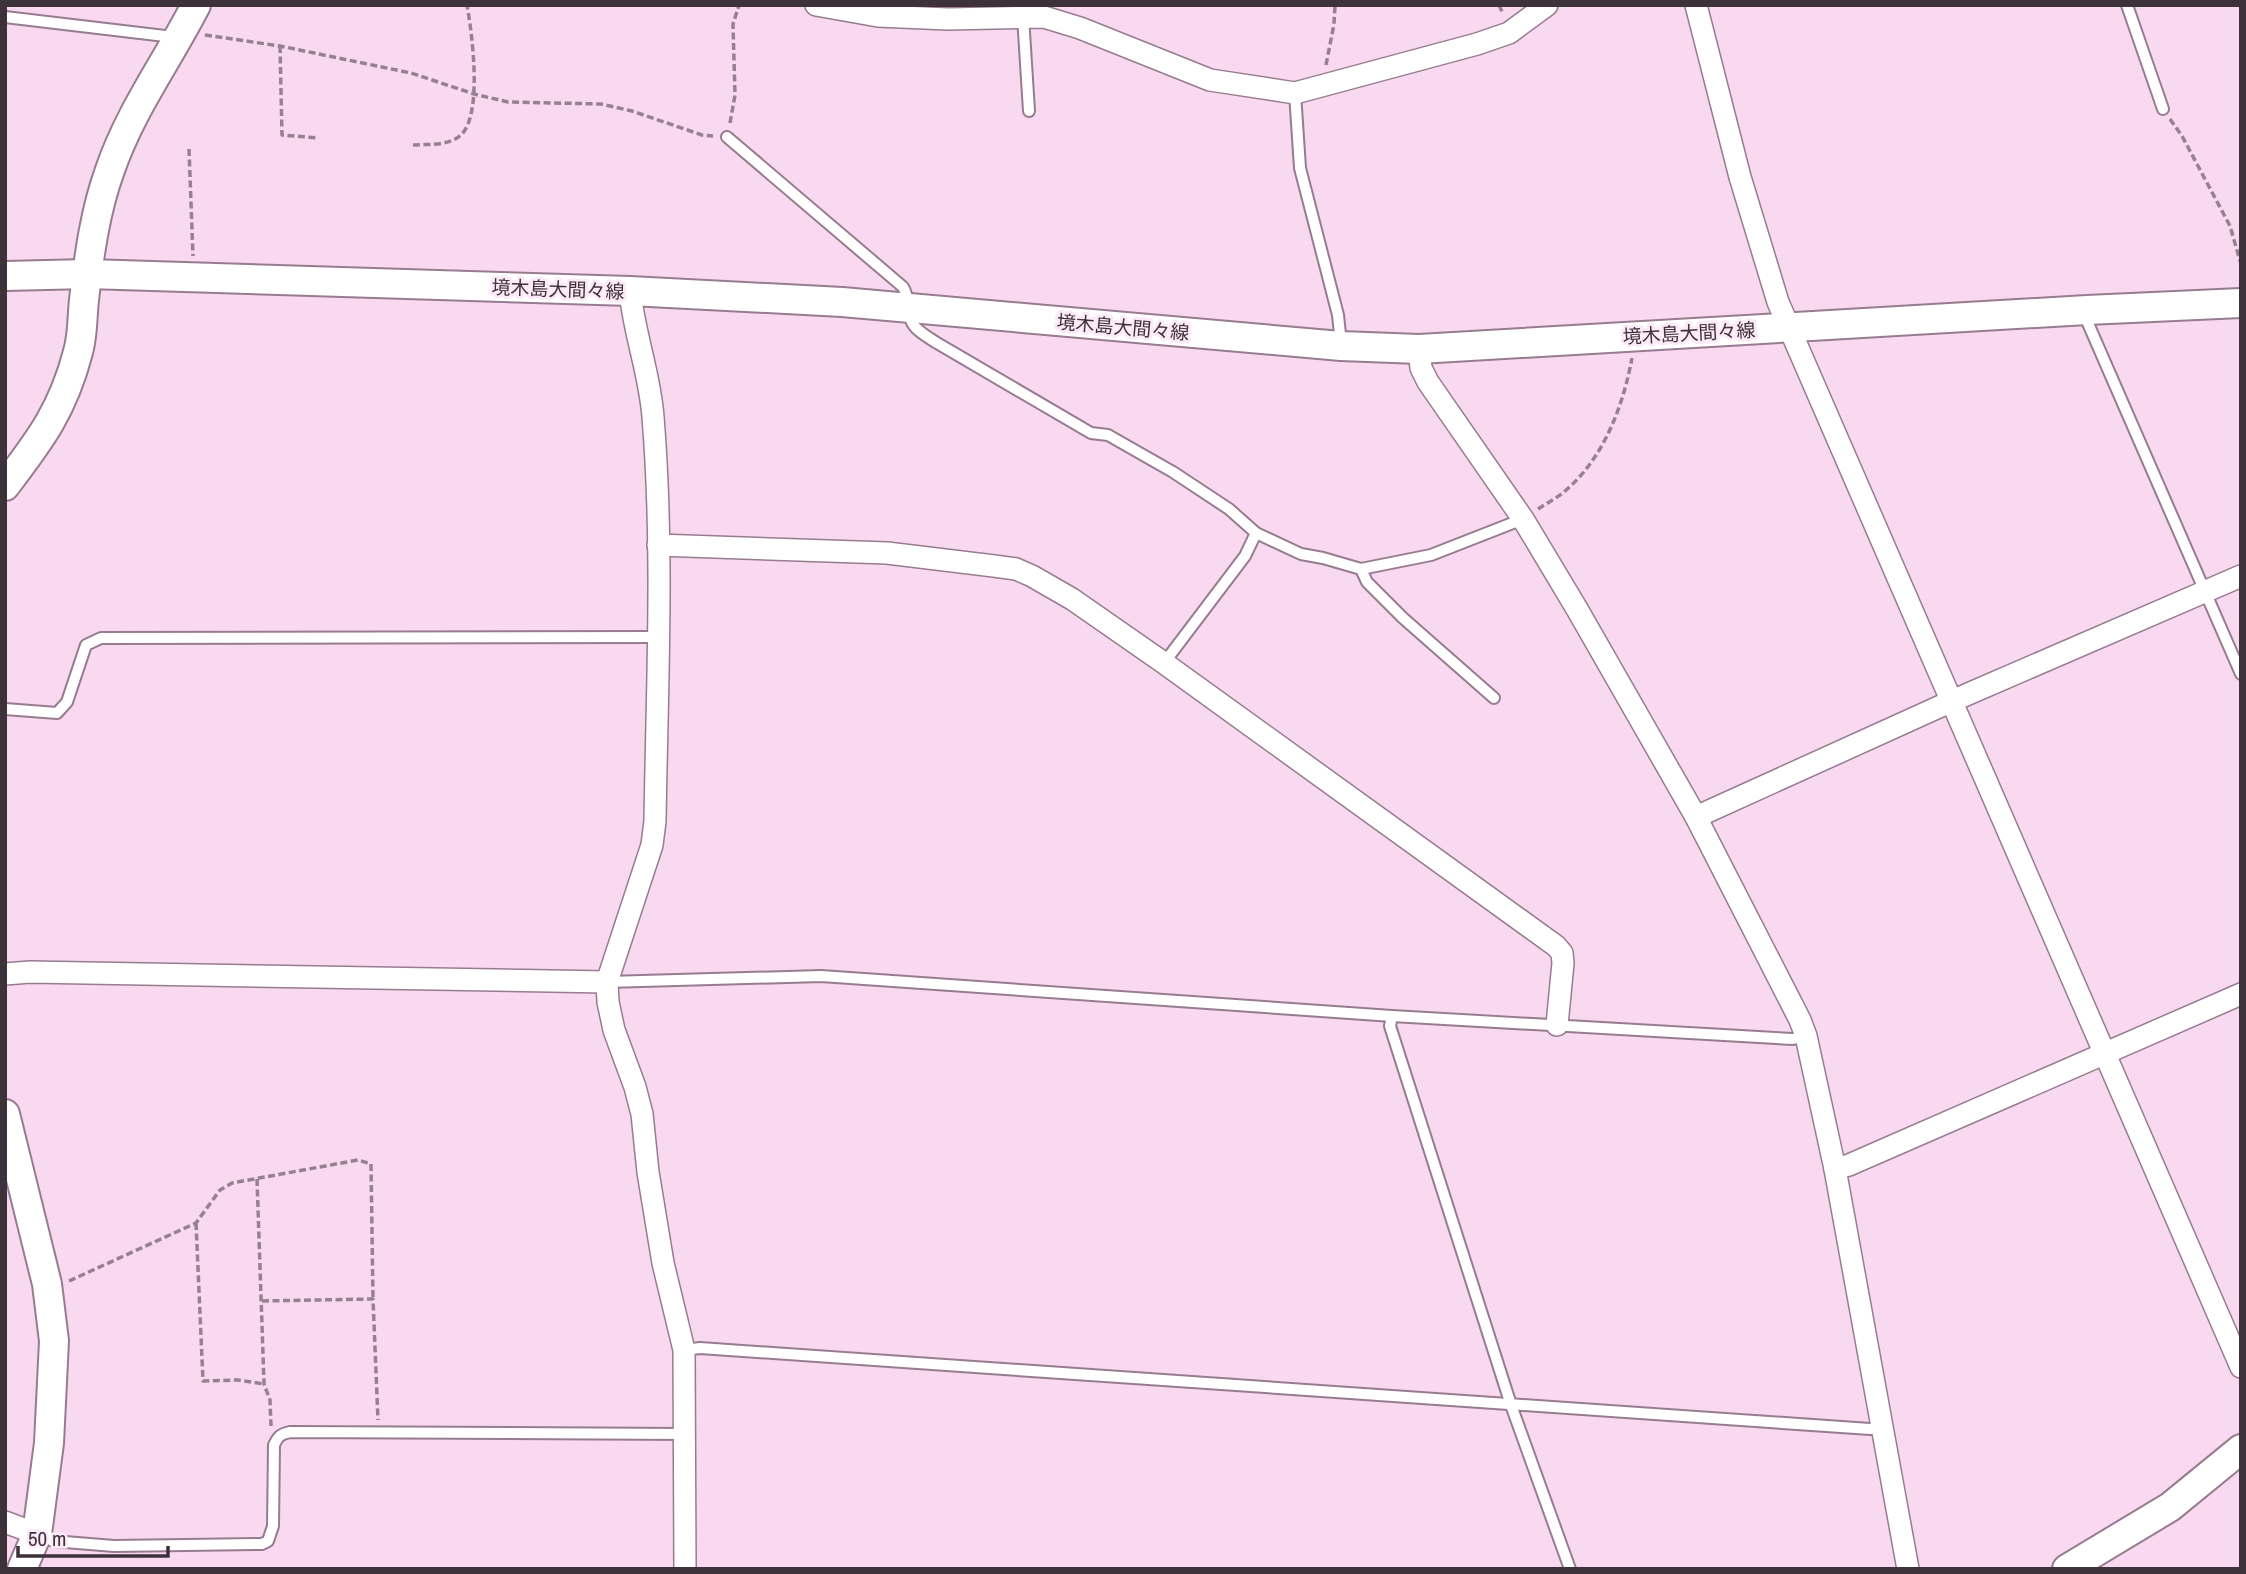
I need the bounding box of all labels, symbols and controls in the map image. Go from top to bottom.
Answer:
street label: 境木島大間々線 [491,274,625,304]
street label: 境木島大間々線 [1056,308,1190,346]
street label: 境木島大間々線 [1622,317,1756,349]
scale bar [18,1514,168,1558]
text: 50 m [28,1524,66,1553]

